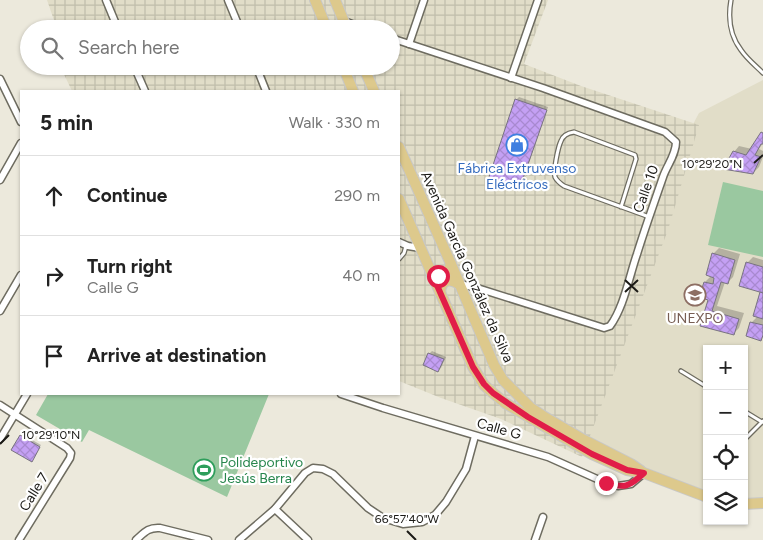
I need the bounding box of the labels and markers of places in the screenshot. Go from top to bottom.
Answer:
shop icon: Fábrica Extruvenso Eléctricos [505,133,529,157]
place label: Fábrica Extruvenso Eléctricos [458,160,577,193]
school or university icon: UNEXPO [683,283,707,307]
place label: UNEXPO [667,310,723,327]
place label: Polideportivo Jesús Berra [220,454,303,487]
sports icon: Polideportivo Jesús Berra [192,458,216,482]

